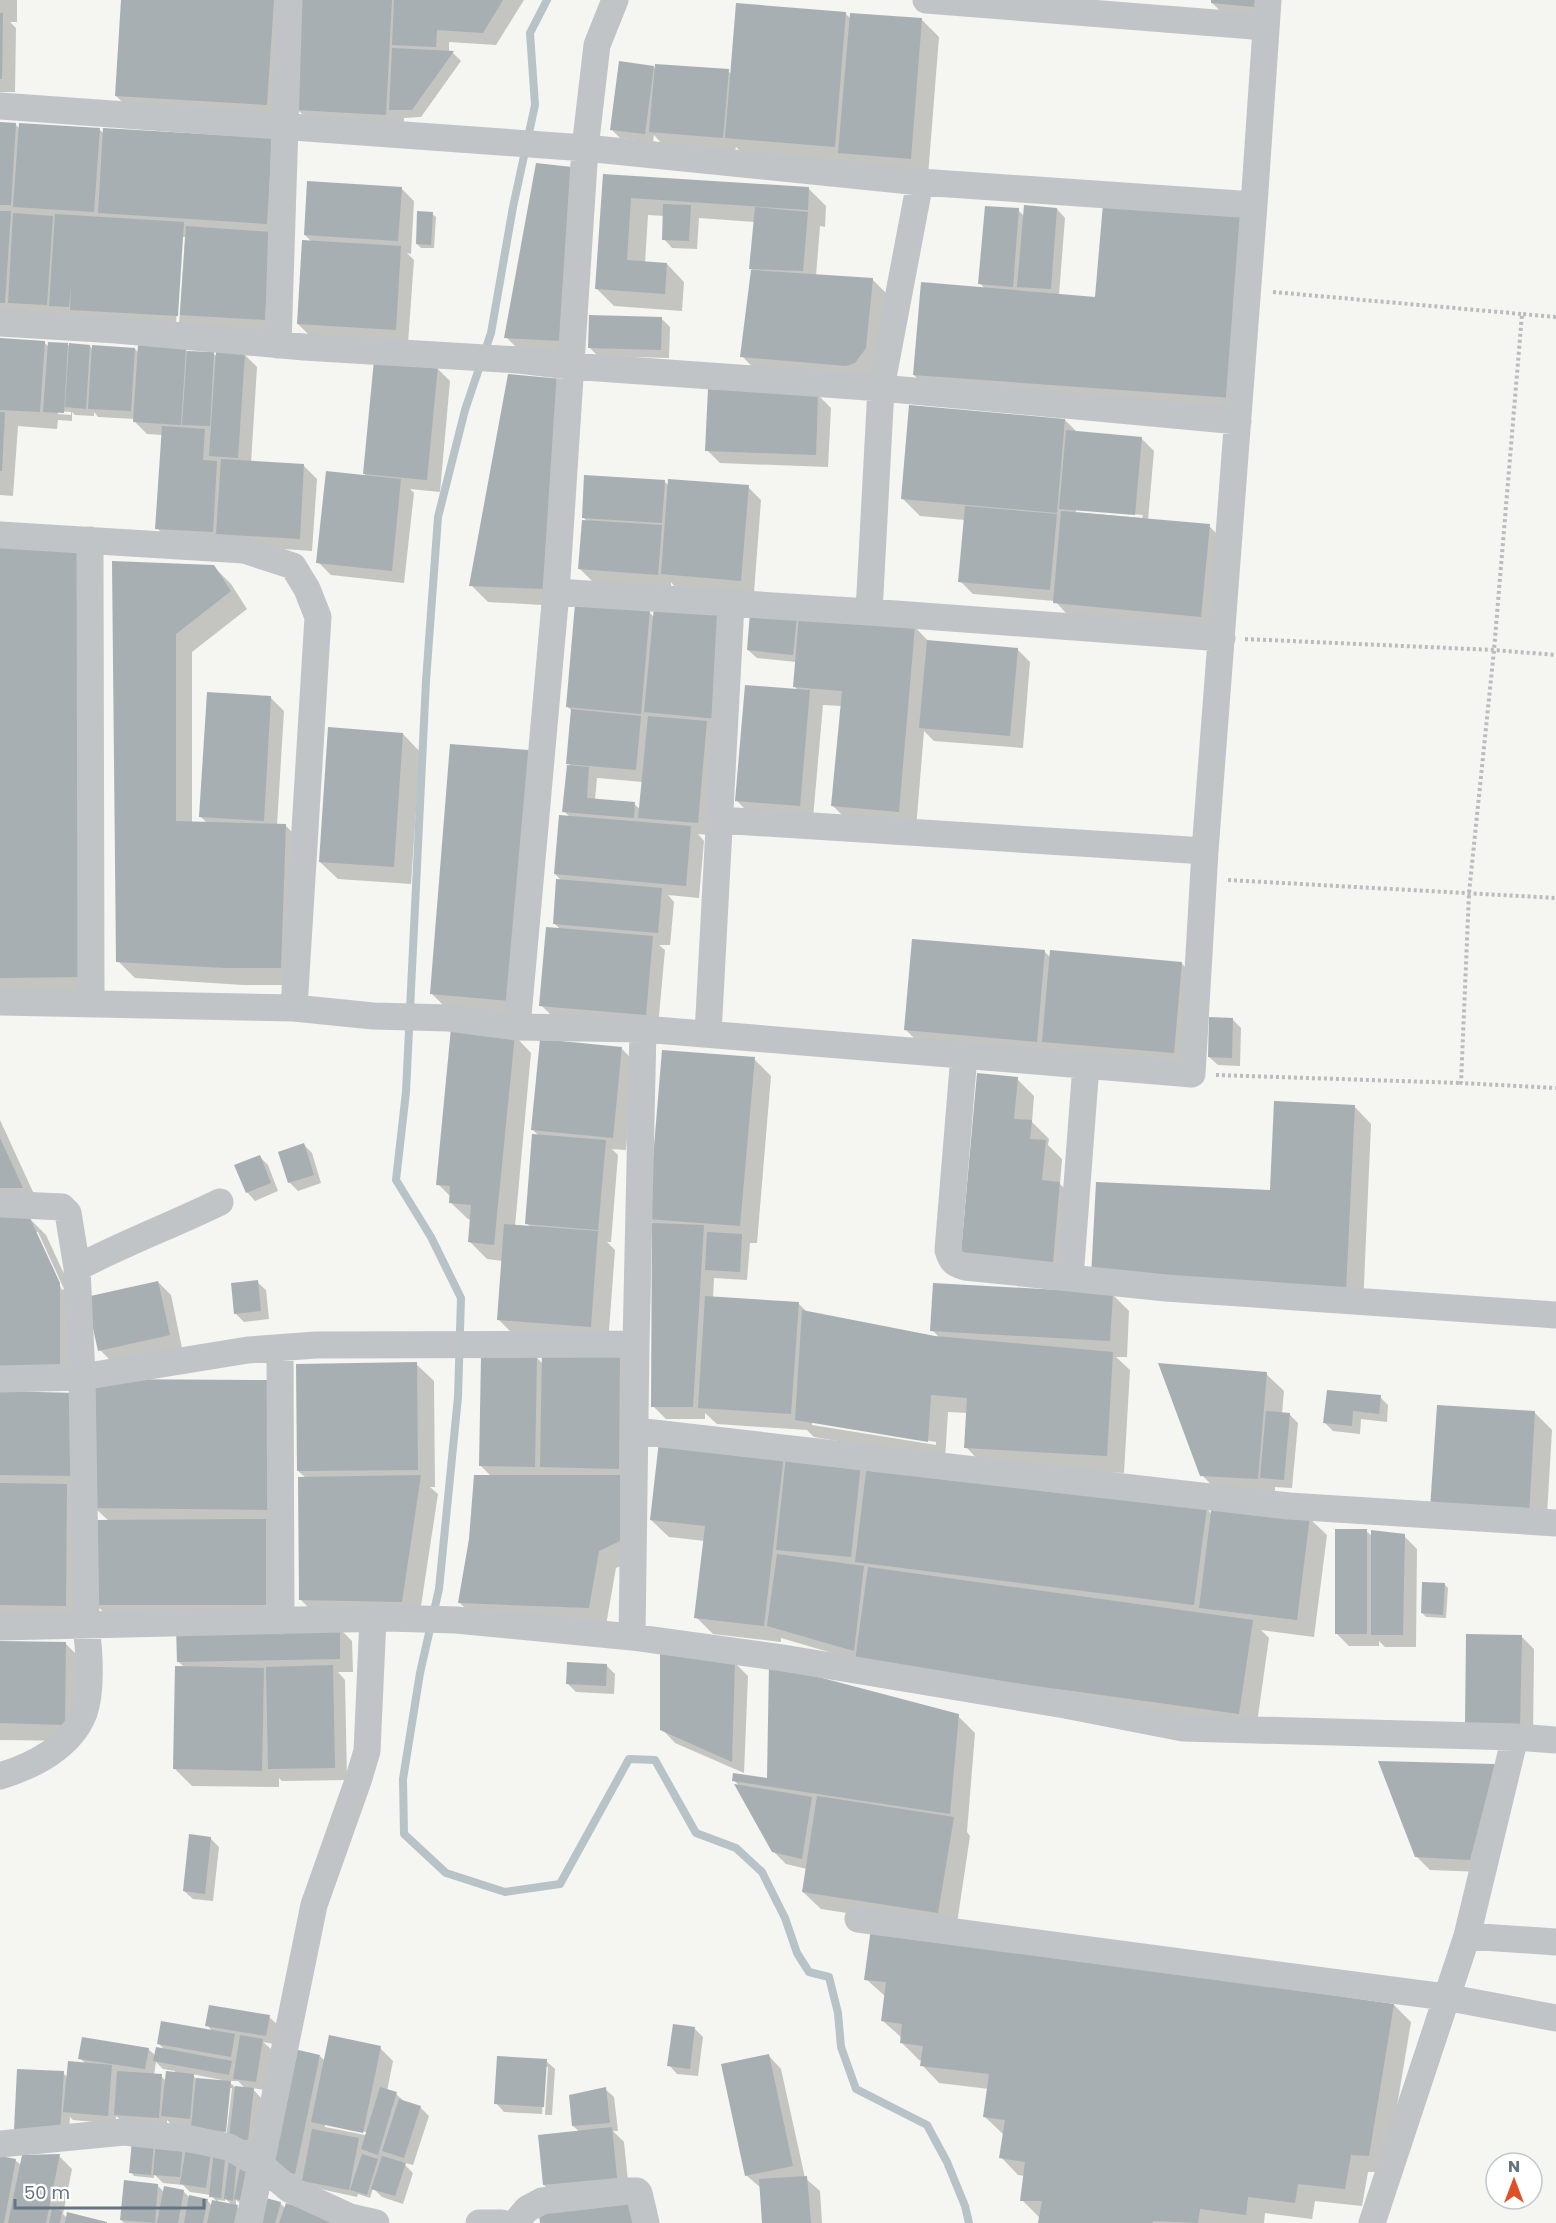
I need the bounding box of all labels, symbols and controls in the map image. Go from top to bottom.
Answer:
north arrow [1484,2151,1544,2211]
text: N [1508,2155,1520,2178]
scale bar [15,2172,204,2210]
text: 50 m [24,2180,70,2205]

